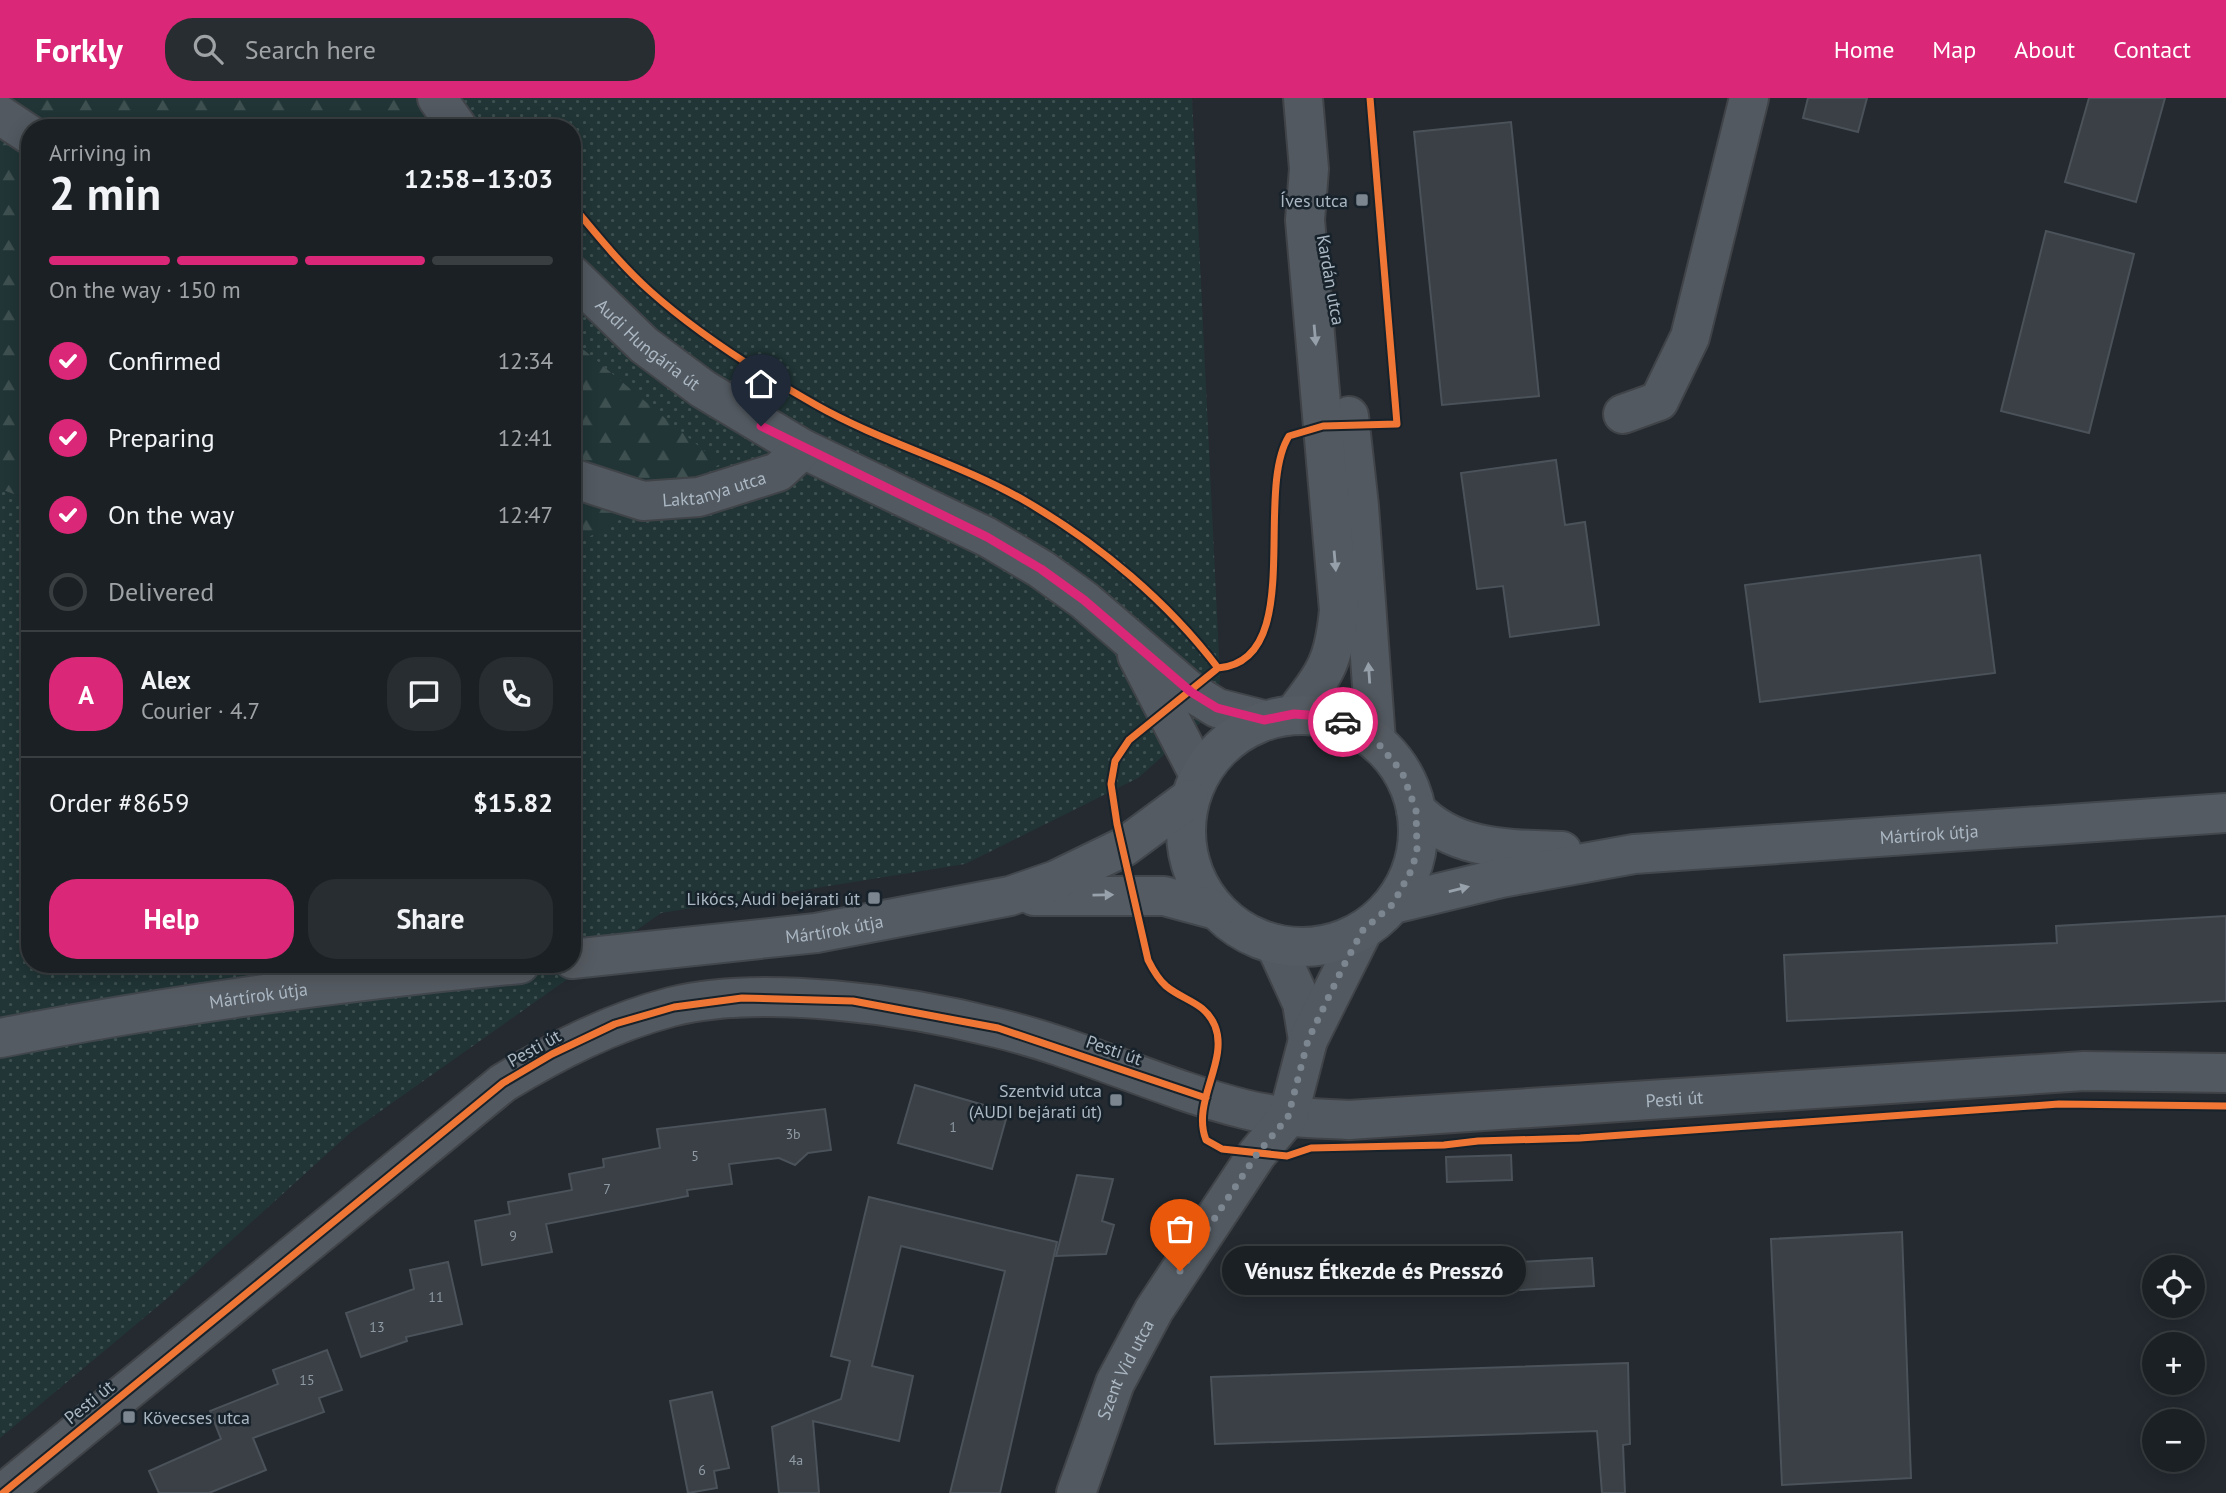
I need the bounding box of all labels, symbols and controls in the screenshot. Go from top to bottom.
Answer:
search box [165,18,655,81]
text: Forkly [35,28,123,71]
icon: search [189,30,227,68]
text: Search here [245,33,376,66]
text: Home [1834,34,1894,65]
text: Map [1932,34,1976,65]
text: About [2014,34,2075,65]
text: Contact [2113,34,2191,65]
text: Arriving in [49,138,151,167]
text: 12:58–13:03 [404,162,553,195]
text: 2 min [49,163,161,223]
place label: Íves utca [1280,189,1348,212]
marker: Íves utca [1354,192,1370,208]
street label: Kardán utca [1312,233,1350,327]
text: On the way · 150 m [49,275,241,304]
street label: Audi Hungária út [591,293,705,395]
one-way arrow [1310,324,1321,346]
icon: check [49,342,87,380]
text: Confirmed [108,344,221,377]
text: 12:34 [498,346,553,375]
pin [731,354,791,426]
icon: home [742,365,780,403]
icon: check [49,419,87,457]
text: Preparing [108,421,215,454]
text: 12:41 [498,423,553,452]
street label: Laktanya utca [661,465,769,511]
icon: check [49,496,87,534]
text: On the way [108,498,234,531]
text: 12:47 [498,500,553,529]
one-way arrow [1330,551,1341,573]
text: Delivered [108,575,214,608]
button: chat [387,657,461,731]
button: phone [479,657,553,731]
one-way arrow [1363,661,1374,683]
text: Alex [141,663,191,696]
text: A [78,678,94,711]
courier [1308,687,1378,757]
text: Courier · 4.7 [141,696,260,725]
icon: car [1324,703,1362,741]
text: Order #8659 [49,786,189,819]
text: $15.82 [473,786,553,819]
street label: Mártírok útja [1879,819,1979,848]
button: Help [49,879,294,959]
button: Share [308,879,553,959]
one-way arrow [1449,883,1471,894]
place label: Likócs, Audi bejárati út [687,887,860,910]
one-way arrow [1092,889,1114,901]
marker: Likócs, Audi bejárati út [866,890,882,906]
street label: Mártírok útja [784,909,885,948]
street label: Mártírok útja [208,977,309,1013]
street label: Pesti út [503,1024,565,1072]
street label: Pesti út [1083,1030,1145,1070]
place label: Szentvid utca (AUDI bejárati út) [969,1079,1102,1123]
street label: Pesti út [1645,1085,1704,1112]
marker: Szentvid utca (AUDI bejárati út) [1108,1092,1124,1108]
house number: 1 [949,1118,957,1136]
house number: 3b [785,1125,801,1143]
house number: 5 [691,1147,699,1165]
house number: 7 [603,1180,611,1198]
pin [1150,1199,1210,1271]
icon: bag [1161,1210,1199,1248]
house number: 9 [509,1227,517,1245]
callout: Vénusz Étkezde és Presszó [1222,1246,1526,1296]
map controls [2142,1255,2205,1472]
button: locate [2142,1255,2205,1318]
text: Vénusz Étkezde és Presszó [1245,1256,1503,1285]
house number: 11 [428,1288,444,1306]
street label: Szent Vid utca [1091,1315,1158,1423]
house number: 13 [369,1318,385,1336]
button: + [2142,1332,2205,1395]
house number: 15 [299,1371,315,1389]
street label: Pesti út [59,1375,119,1429]
place label: Kövecses utca [143,1406,250,1429]
marker: Kövecses utca [121,1409,137,1425]
button: − [2142,1409,2205,1472]
house number: 4a [789,1451,803,1469]
house number: 6 [698,1461,706,1479]

